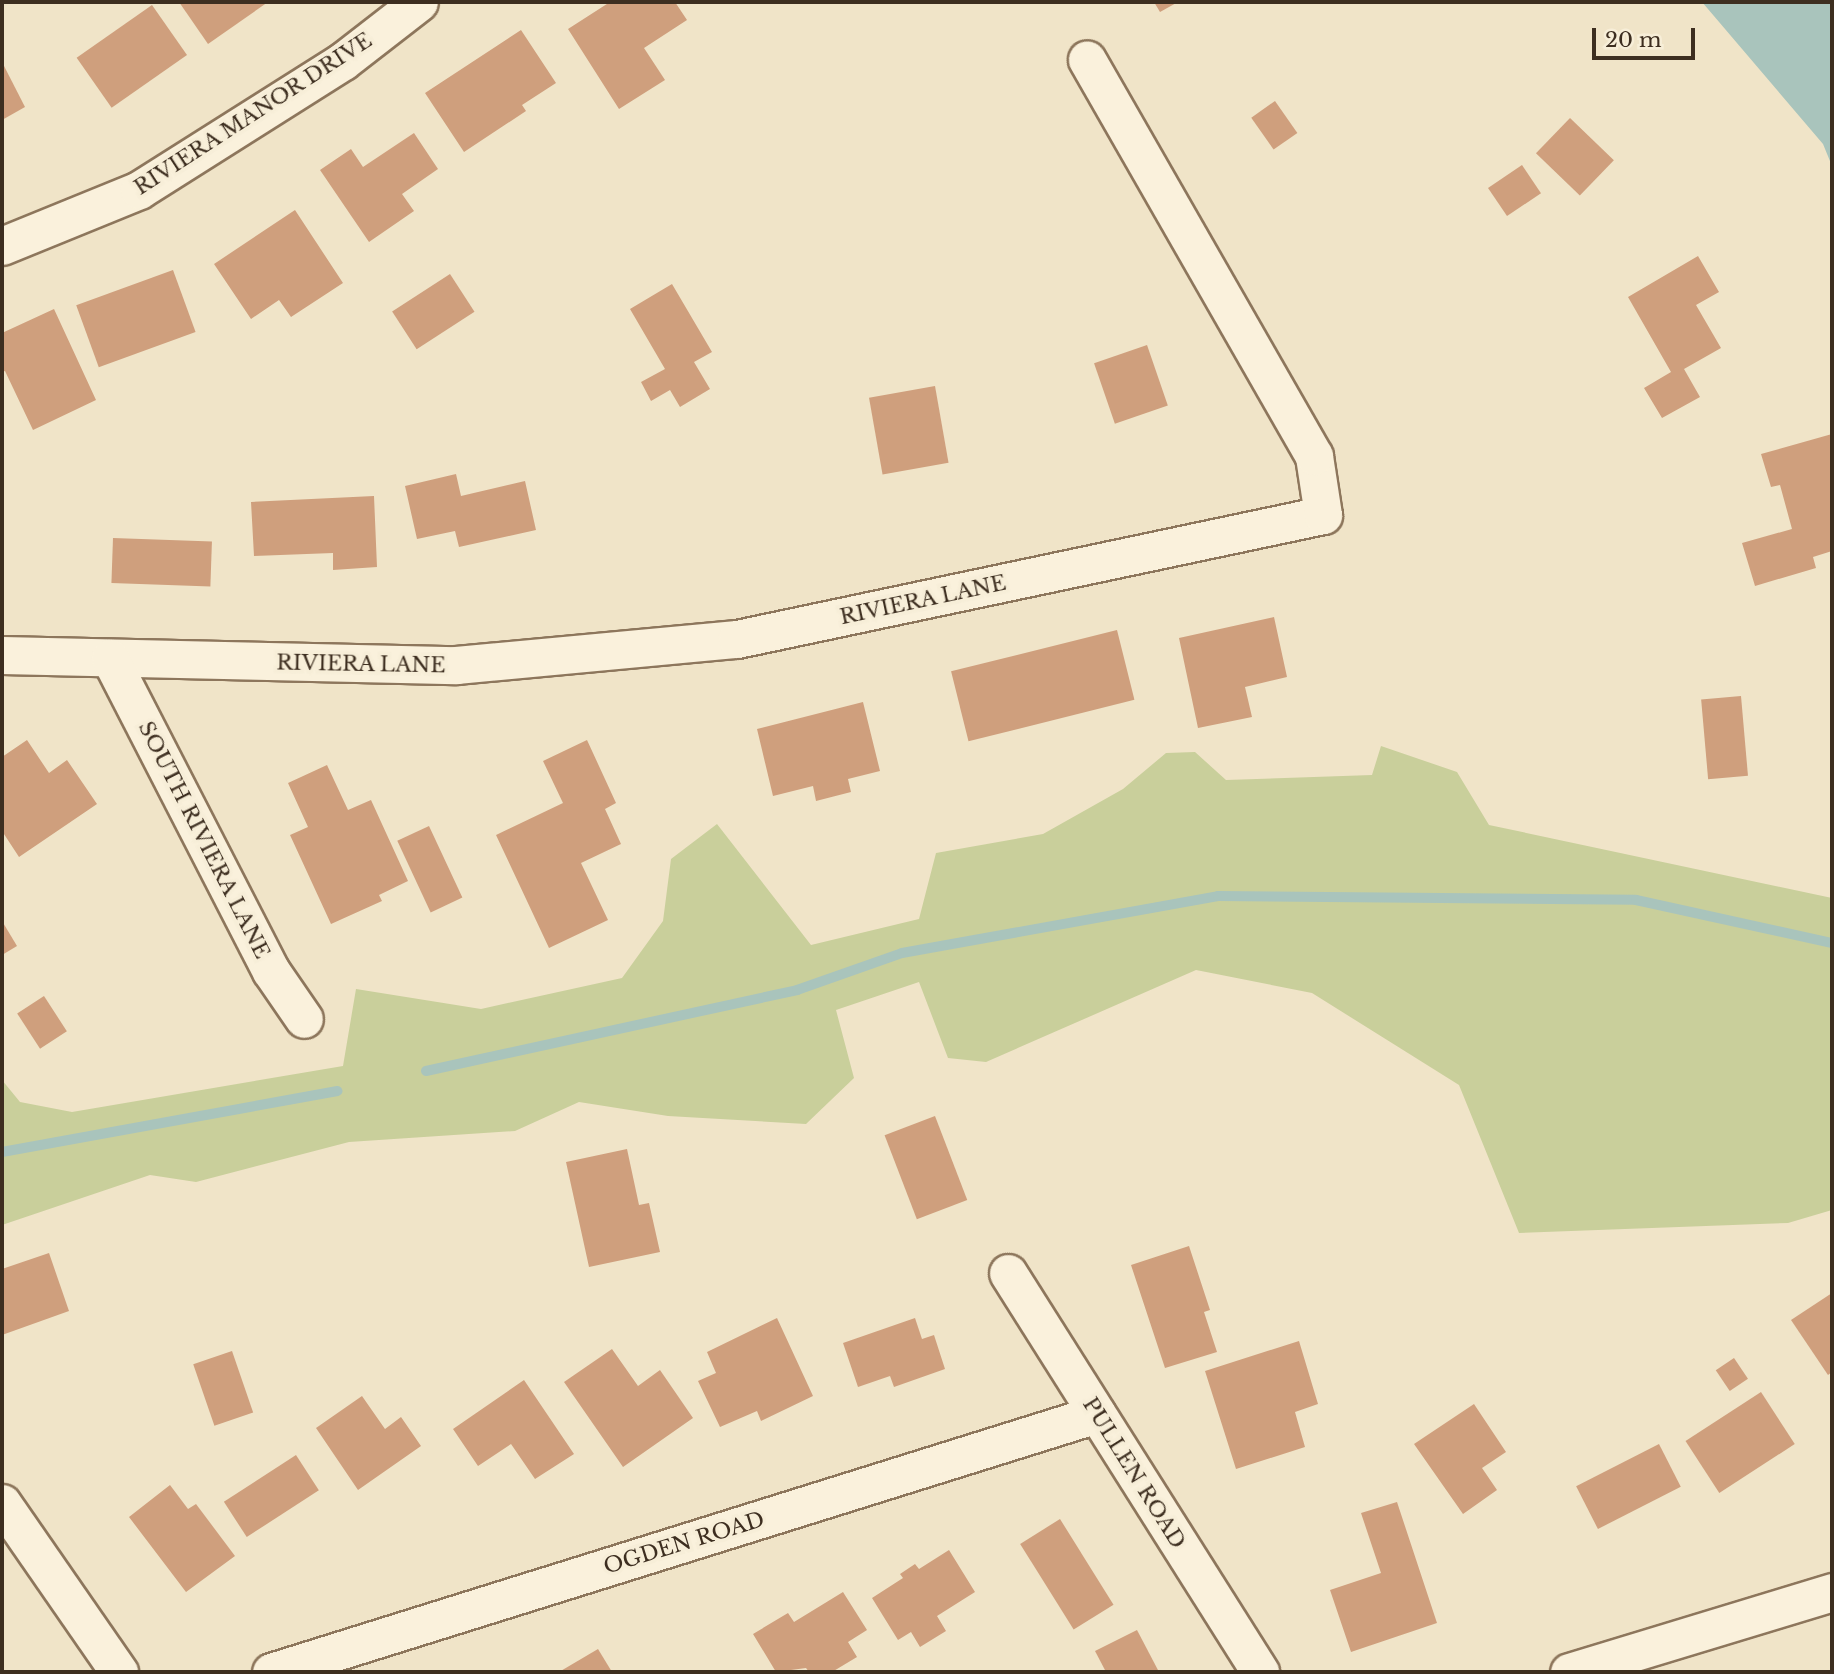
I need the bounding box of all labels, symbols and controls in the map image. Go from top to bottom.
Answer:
scale bar [1596,14,1699,58]
street label: RIVIERA MANOR DRIVE [129,27,377,201]
text: 20 m [1605,27,1662,53]
street label: RIVIERA LANE [837,570,1009,630]
street label: RIVIERA LANE [276,650,446,678]
street label: SOUTH RIVIERA LANE [133,717,275,963]
street label: PULLEN ROAD [1077,1393,1191,1553]
street label: OGDEN ROAD [601,1507,767,1579]

